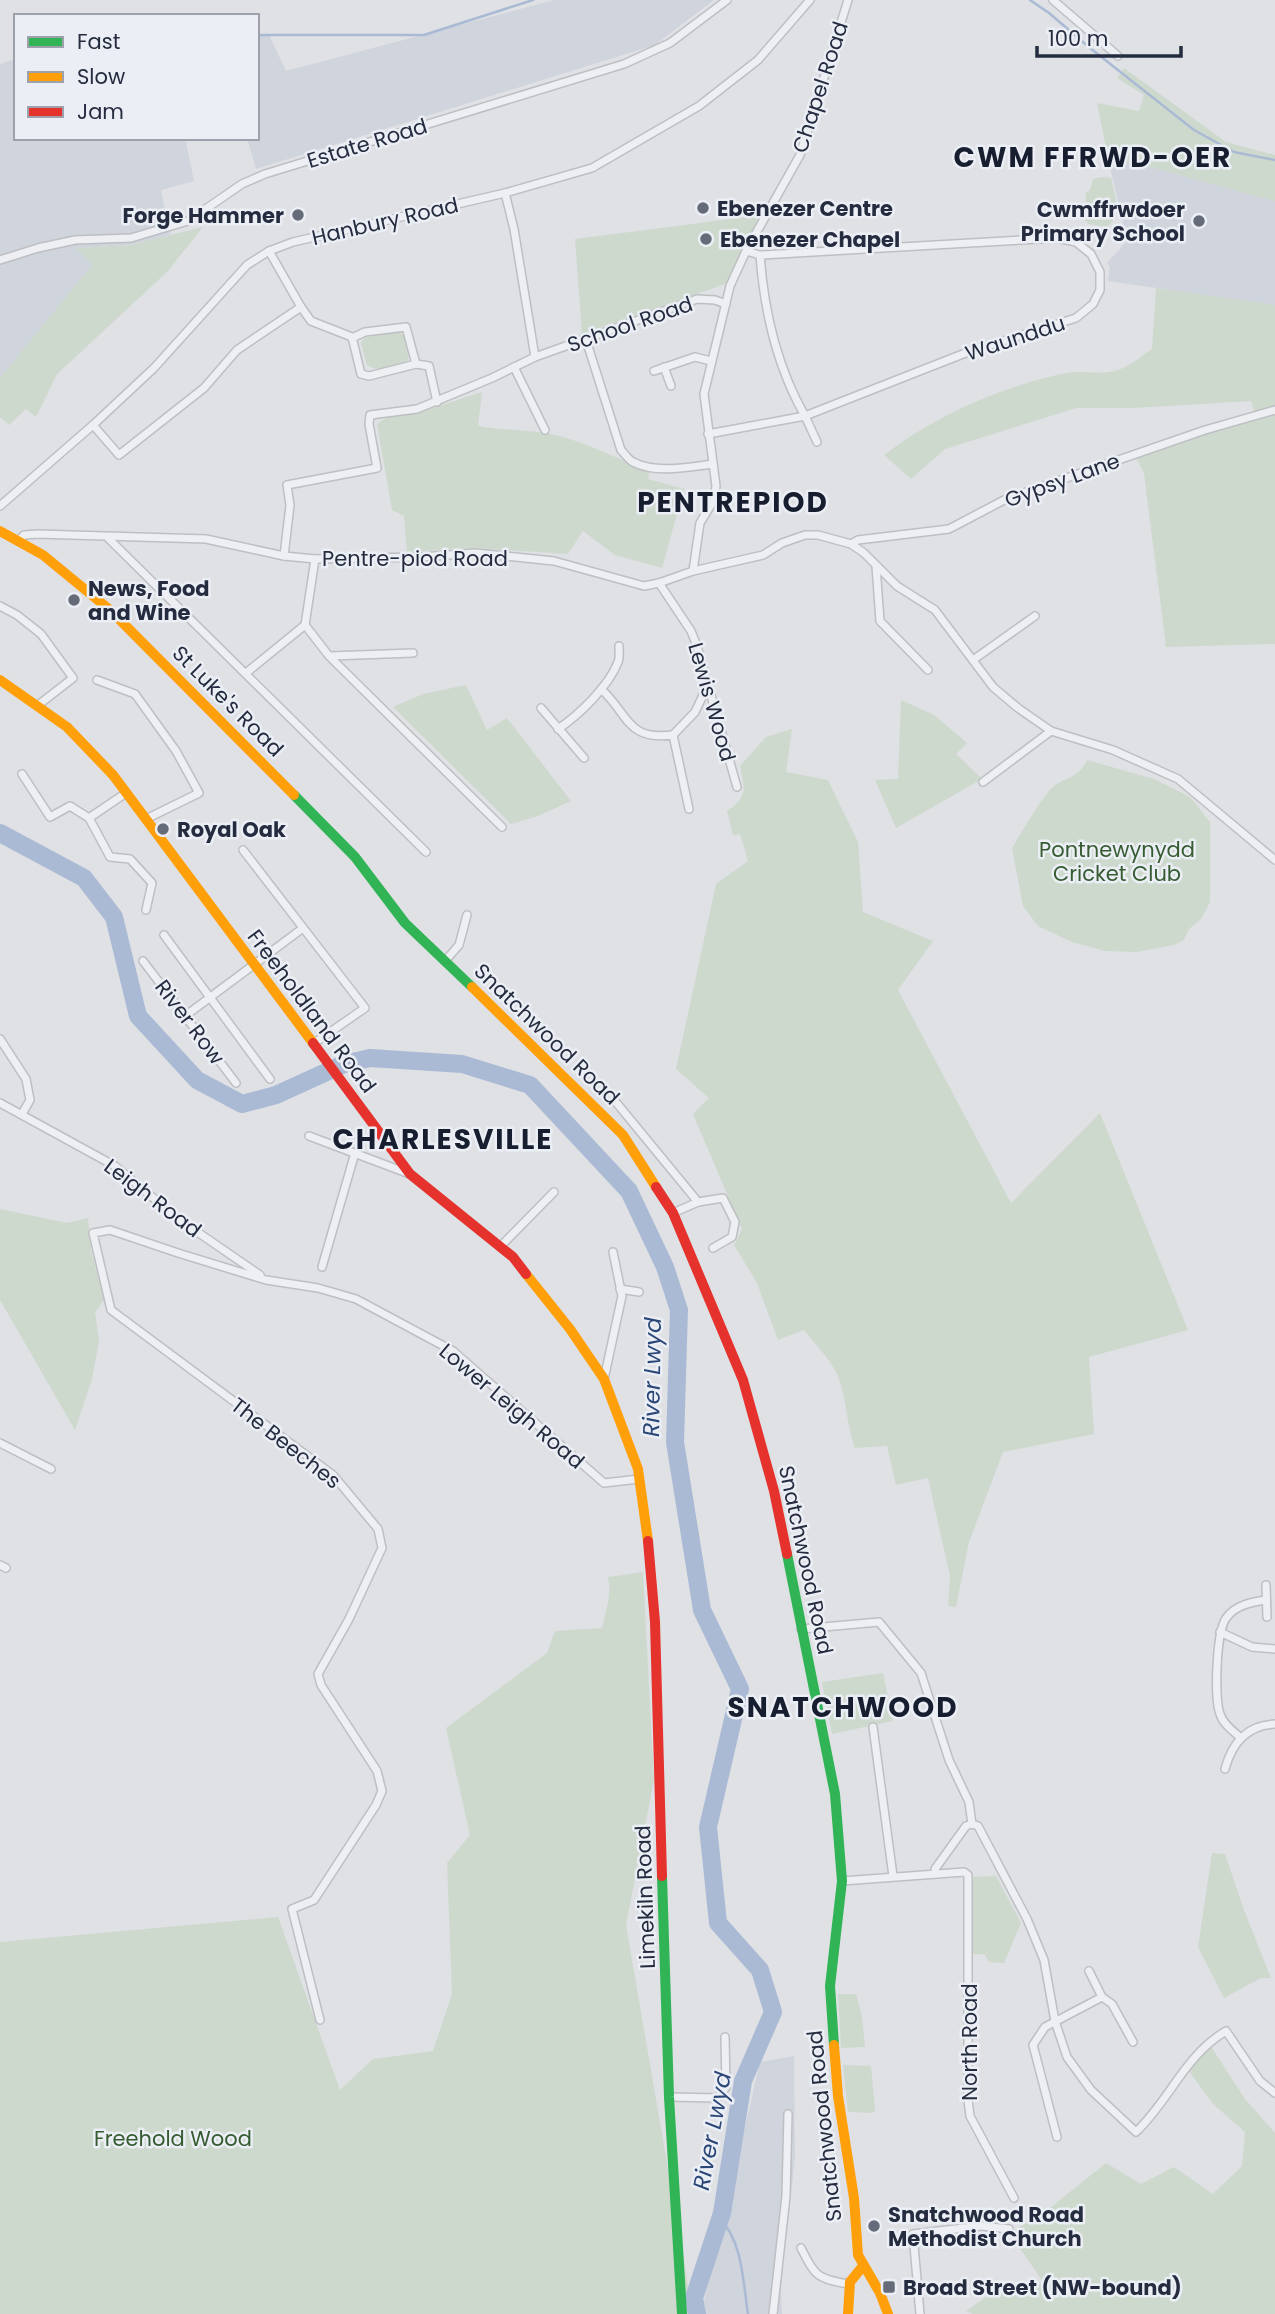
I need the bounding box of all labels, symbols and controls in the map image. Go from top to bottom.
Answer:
legend [14,14,259,140]
scale bar [1037,14,1180,58]
street label: Chapel Road [785,18,855,156]
text: 100 m [1048,24,1108,53]
text: Fast [77,27,120,56]
text: Slow [77,62,125,91]
text: Jam [77,97,124,126]
street label: Estate Road [303,111,431,175]
district label: CWM FFRWD-OER [954,138,1232,177]
street label: Hanbury Road [309,190,461,252]
place label: Ebenezer Centre [717,194,893,223]
place label: Cwmffrwdoer Primary School [1021,195,1185,248]
marker: Ebenezer Centre [695,200,711,216]
place label: Forge Hammer [122,201,284,230]
marker: Forge Hammer [290,207,306,223]
marker: Cwmffrwdoer Primary School [1191,213,1207,229]
place label: Ebenezer Chapel [720,225,900,254]
marker: Ebenezer Chapel [698,231,714,247]
street label: School Road [563,289,697,359]
street label: Waunddu [961,308,1069,368]
street label: Gypsy Lane [1000,446,1124,514]
district label: PENTREPIOD [637,483,829,522]
street label: Pentre-piod Road [322,544,508,573]
place label: News, Food and Wine [88,574,210,627]
marker: News, Food and Wine [66,592,82,608]
street label: St Luke's Road [166,639,290,763]
street label: Lewis Wood [681,639,743,765]
place label: Royal Oak [177,815,286,844]
marker: Royal Oak [155,821,171,837]
park label: Pontnewynydd Cricket Club [1039,835,1195,888]
street label: Freeholdland Road [241,923,383,1099]
street label: Snatchwood Road [468,957,626,1111]
street label: River Row [148,973,232,1071]
district label: CHARLESVILLE [333,1120,553,1159]
street label: Leigh Road [98,1152,208,1244]
water label: River Lwyd [635,1317,669,1437]
street label: Lower Leigh Road [433,1337,591,1475]
street label: The Beeches [225,1391,347,1495]
street label: Snatchwood Road [772,1463,840,1657]
district label: SNATCHWOOD [727,1688,959,1727]
street label: Limekiln Road [628,1825,662,1969]
street label: North Road [955,1983,984,2101]
street label: Snatchwood Road [800,2029,848,2223]
water label: River Lwyd [685,2069,739,2193]
park label: Freehold Wood [94,2124,252,2153]
place label: Snatchwood Road Methodist Church [888,2200,1084,2253]
marker: Snatchwood Road Methodist Church [866,2218,882,2234]
place label: Broad Street (NW-bound) [903,2273,1182,2302]
marker: Broad Street (NW-bound) [881,2279,897,2295]

